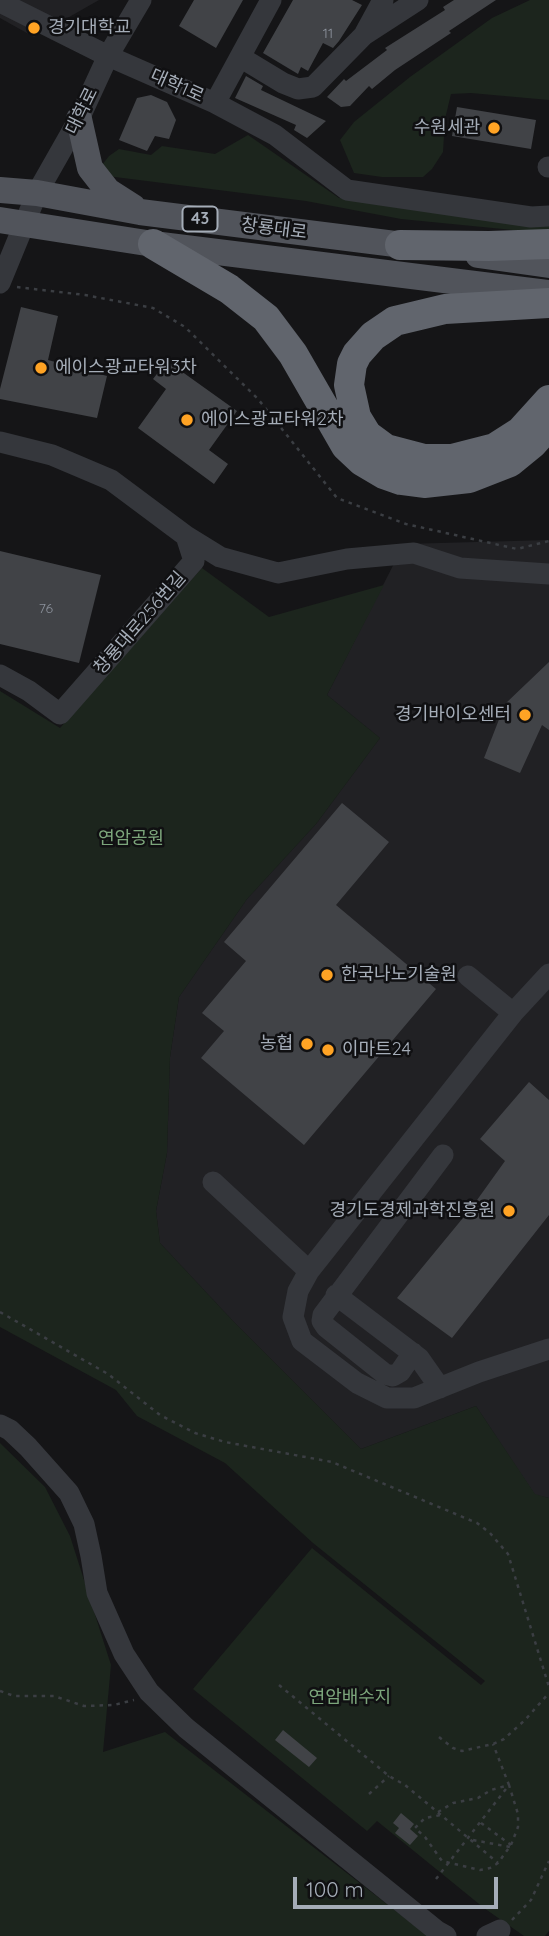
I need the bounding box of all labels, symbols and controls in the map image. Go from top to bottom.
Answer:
place label: 경기대학교 [48,17,131,39]
marker: 경기대학교 [26,20,42,36]
house number: 11 [323,26,333,42]
street label: 대학1로 [147,65,207,107]
street label: 대학로 [61,84,103,138]
place label: 수원세관 [414,117,480,139]
marker: 수원세관 [486,120,502,136]
road number: 43 [182,206,218,232]
street label: 창룡대로 [240,214,308,244]
place label: 에이스광교타워3차 [55,357,197,379]
marker: 에이스광교타워3차 [33,360,49,376]
place label: 에이스광교타워2차 [201,409,343,431]
marker: 에이스광교타워2차 [179,412,195,428]
street label: 창룡대로256번길 [90,567,190,679]
house number: 76 [39,601,53,617]
place label: 경기바이오센터 [395,704,511,726]
marker: 경기바이오센터 [517,707,533,723]
park label: 연암공원 [98,828,164,850]
place label: 한국나노기술원 [341,964,457,986]
marker: 한국나노기술원 [319,967,335,983]
place label: 농협 [260,1033,293,1055]
marker: 농협 [299,1036,315,1052]
place label: 이마트24 [342,1039,411,1061]
marker: 이마트24 [320,1042,336,1058]
place label: 경기도경제과학진흥원 [329,1200,495,1222]
marker: 경기도경제과학진흥원 [501,1203,517,1219]
park label: 연암배수지 [309,1687,391,1709]
scale bar [297,1862,502,1906]
text: 100 m [306,1876,364,1902]

